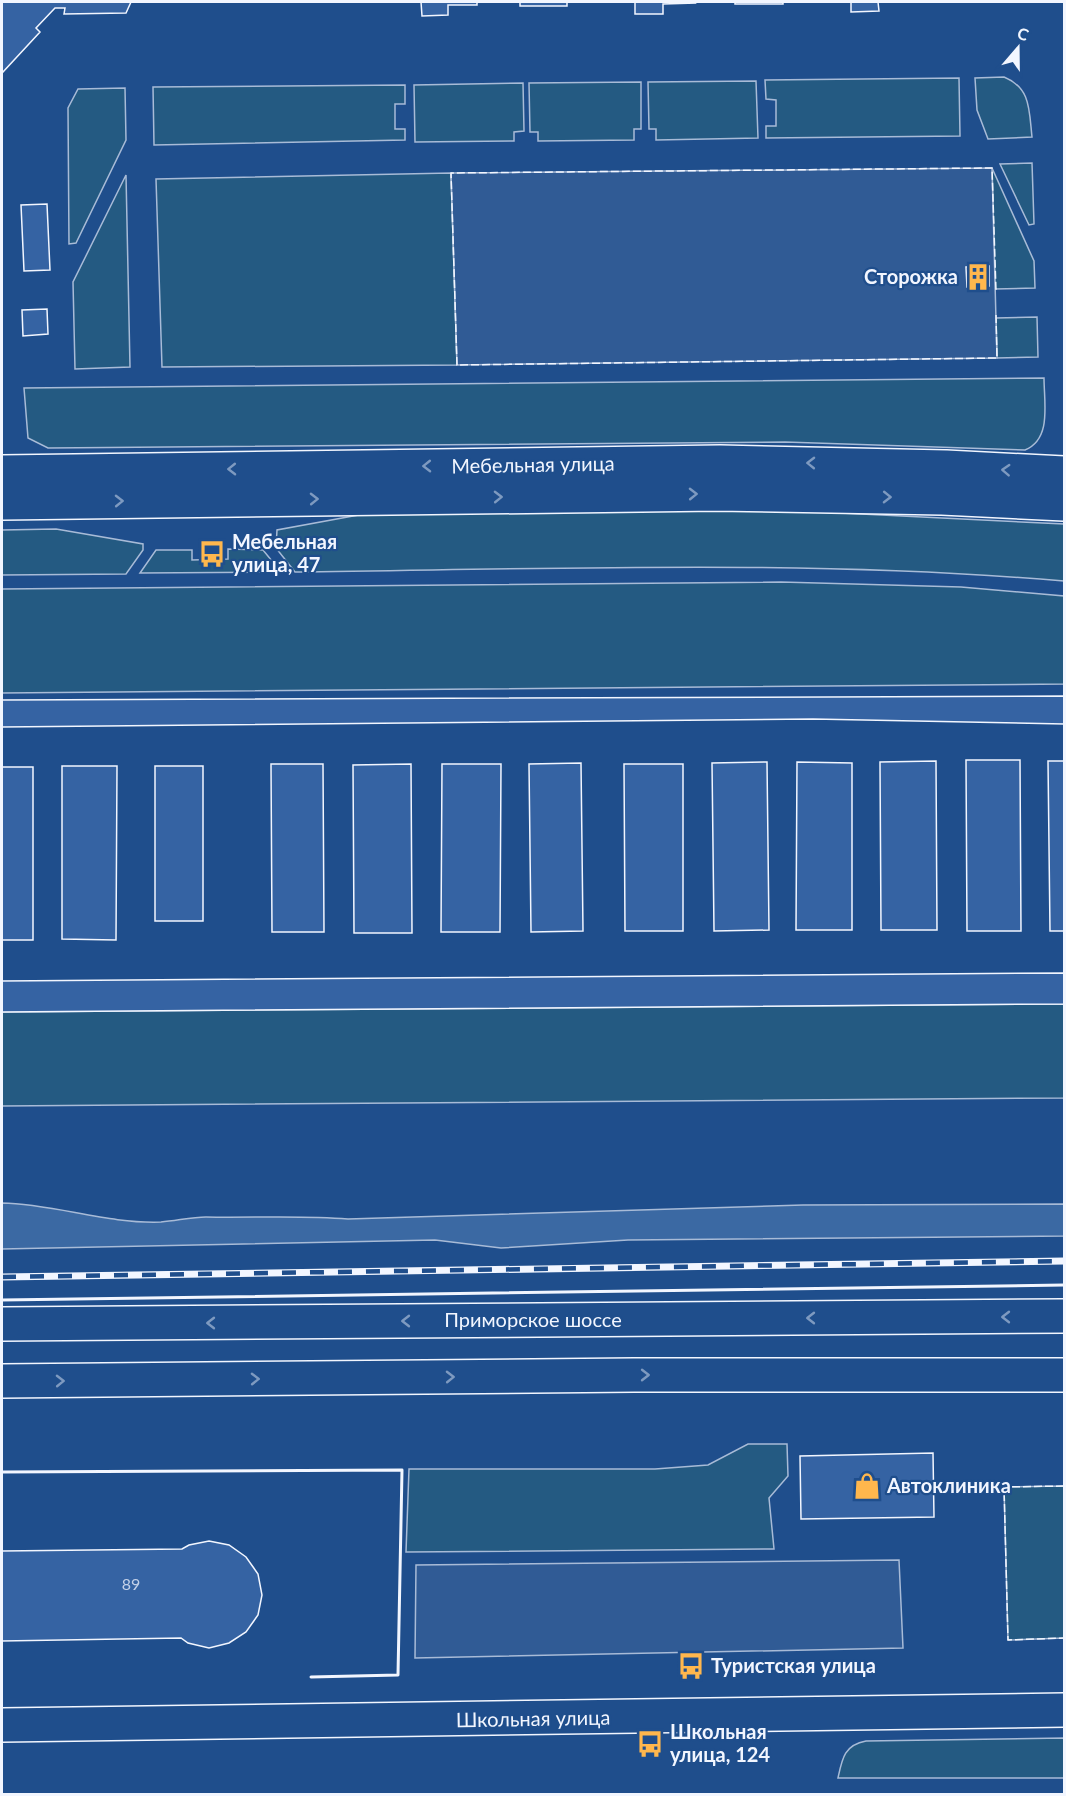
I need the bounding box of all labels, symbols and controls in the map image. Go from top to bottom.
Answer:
north arrow [988,18,1048,78]
text: С [1015,23,1032,44]
building icon: Сторожка [963,262,993,292]
place label: Сторожка [864,264,958,288]
street label: Мебельная улица [451,451,615,477]
one-way arrow [807,457,816,470]
one-way arrow [423,460,432,472]
one-way arrow [228,463,237,475]
one-way arrow [1002,464,1011,477]
one-way arrow [688,488,697,500]
one-way arrow [493,490,502,503]
one-way arrow [883,491,892,503]
one-way arrow [309,493,318,505]
one-way arrow [114,495,123,507]
place label: Мебельная улица, 47 [232,529,337,576]
bus stop icon: Мебельная улица, 47 [197,539,227,569]
street label: Приморское шоссе [444,1307,622,1331]
one-way arrow [1002,1311,1011,1323]
one-way arrow [807,1312,816,1324]
one-way arrow [402,1315,411,1327]
one-way arrow [207,1317,216,1329]
one-way arrow [640,1369,649,1381]
one-way arrow [445,1371,454,1383]
one-way arrow [250,1373,259,1385]
one-way arrow [55,1375,64,1387]
shop icon: Автоклиника [852,1471,882,1501]
place label: Автоклиника [886,1473,1011,1497]
house number: 89 [122,1574,140,1593]
bus stop icon: Туристская улица [676,1651,706,1681]
place label: Туристская улица [711,1653,876,1677]
street label: Школьная улица [456,1705,610,1731]
place label: Школьная улица, 124 [670,1719,770,1766]
bus stop icon: Школьная улица, 124 [635,1729,665,1759]

